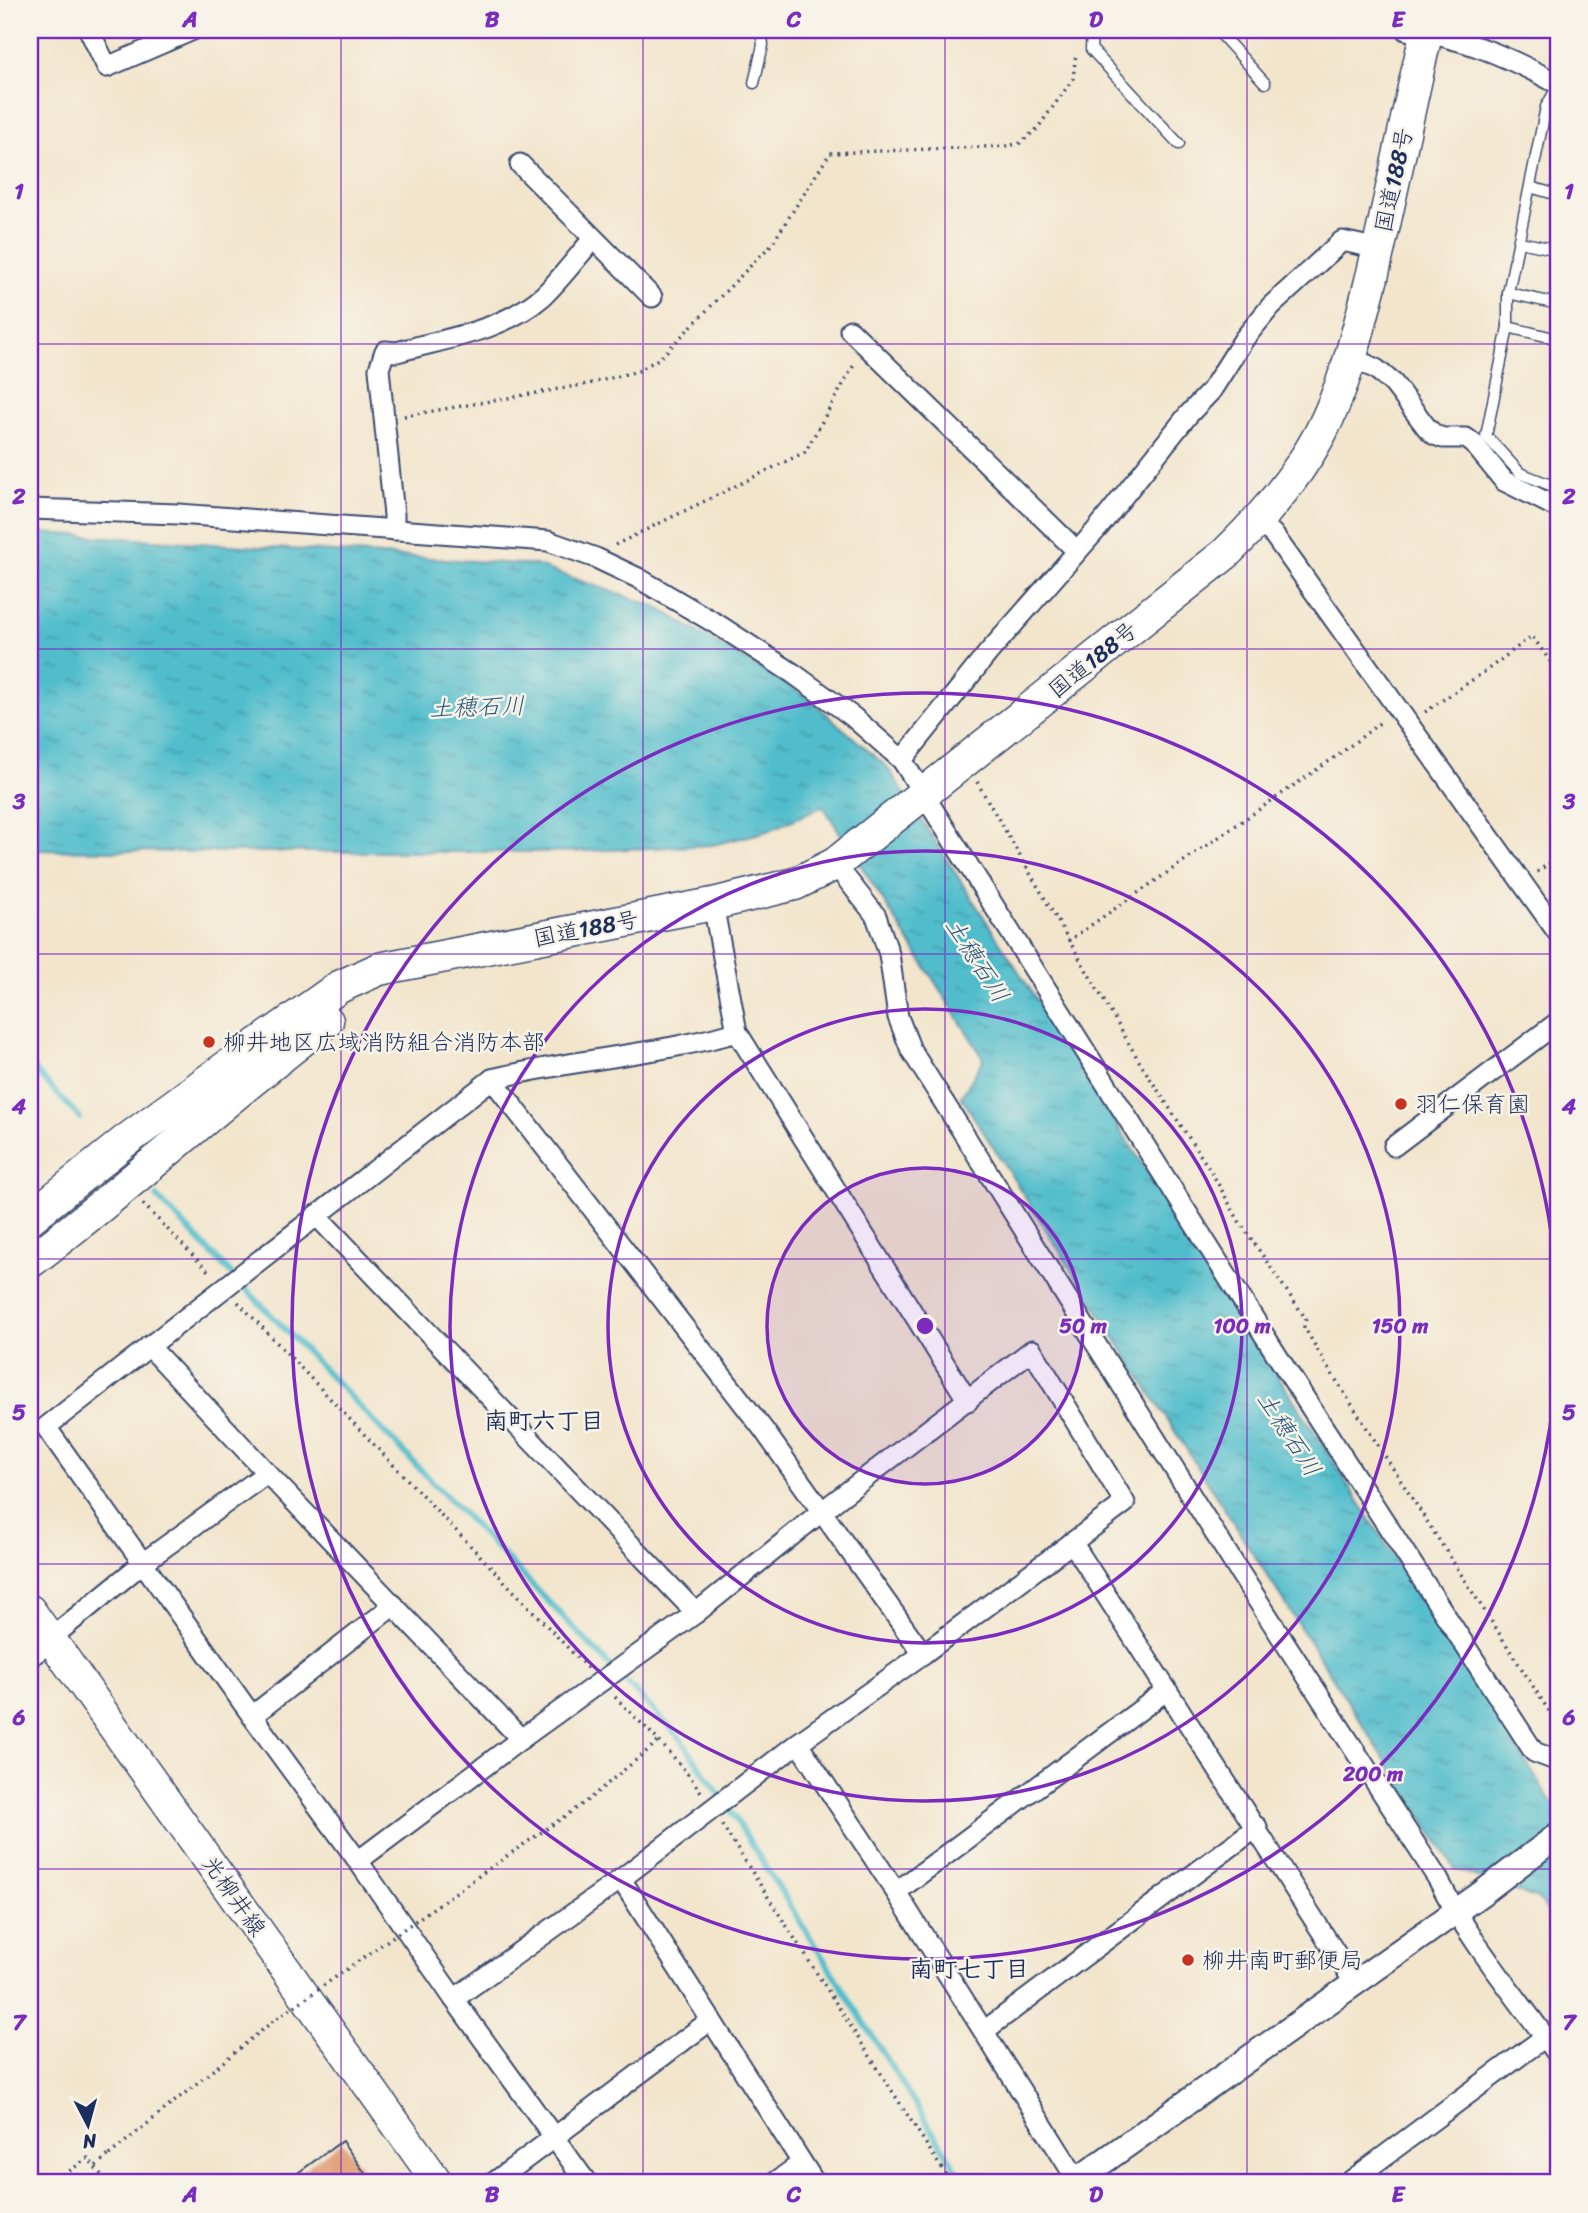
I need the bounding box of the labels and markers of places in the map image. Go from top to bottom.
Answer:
place label: 柳井地区広域消防組合消防本部 [223,1022,545,1063]
marker: 柳井地区広域消防組合消防本部 [201,1034,217,1050]
place label: 羽仁保育園 [1415,1084,1530,1125]
marker: 羽仁保育園 [1393,1096,1409,1112]
centre of rings [913,1314,937,1338]
place label: 柳井南町郵便局 [1202,1940,1363,1981]
marker: 柳井南町郵便局 [1180,1952,1196,1968]

